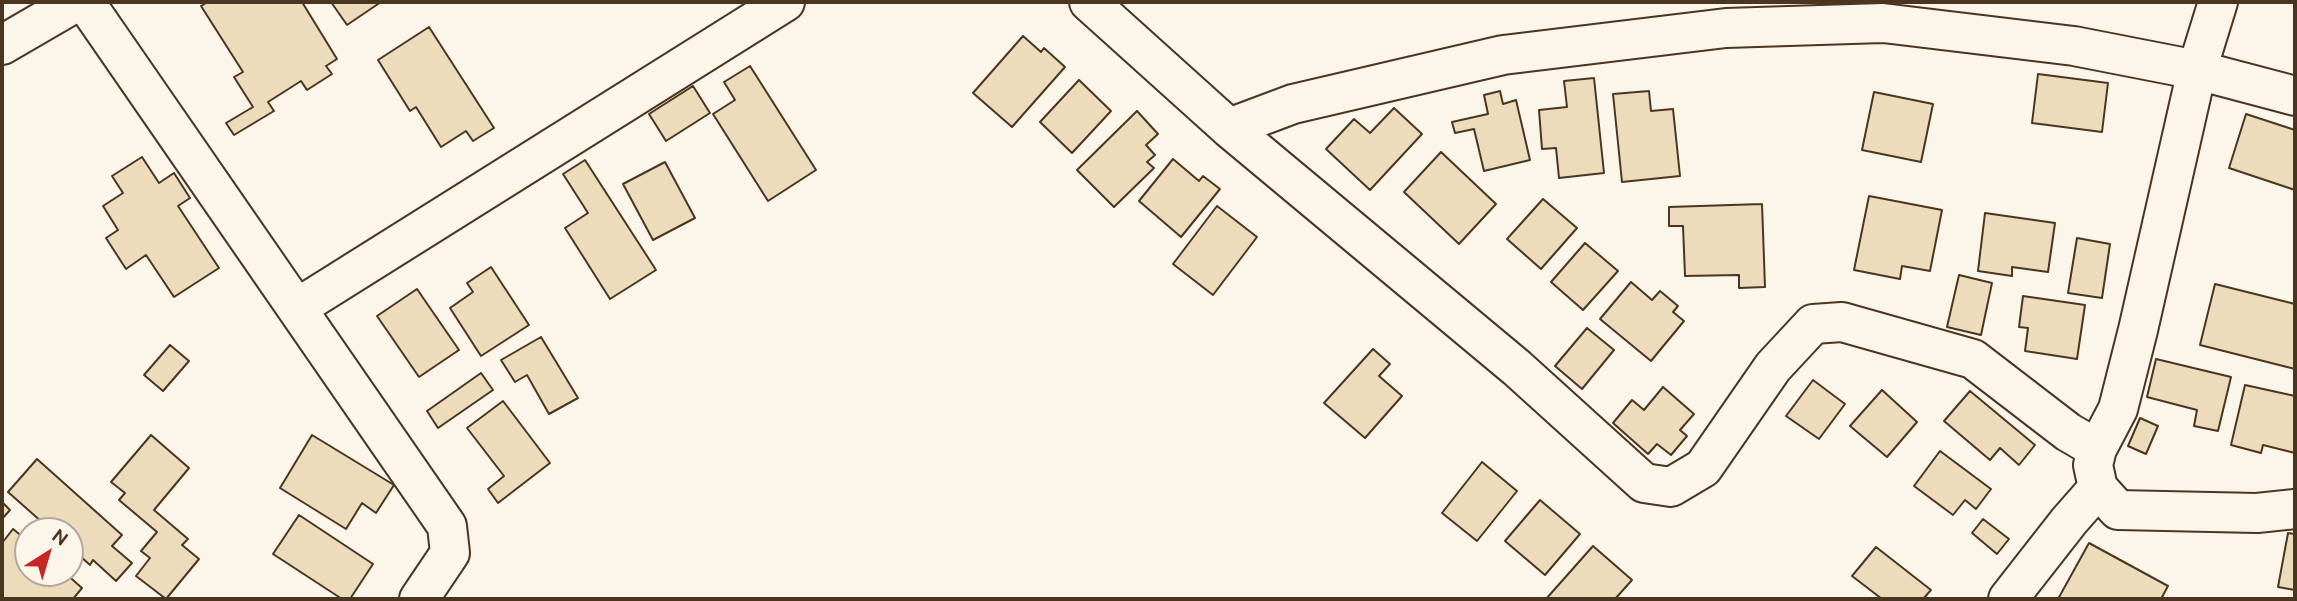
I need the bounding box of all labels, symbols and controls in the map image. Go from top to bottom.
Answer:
north arrow [14,517,84,587]
text: N [48,524,73,550]

